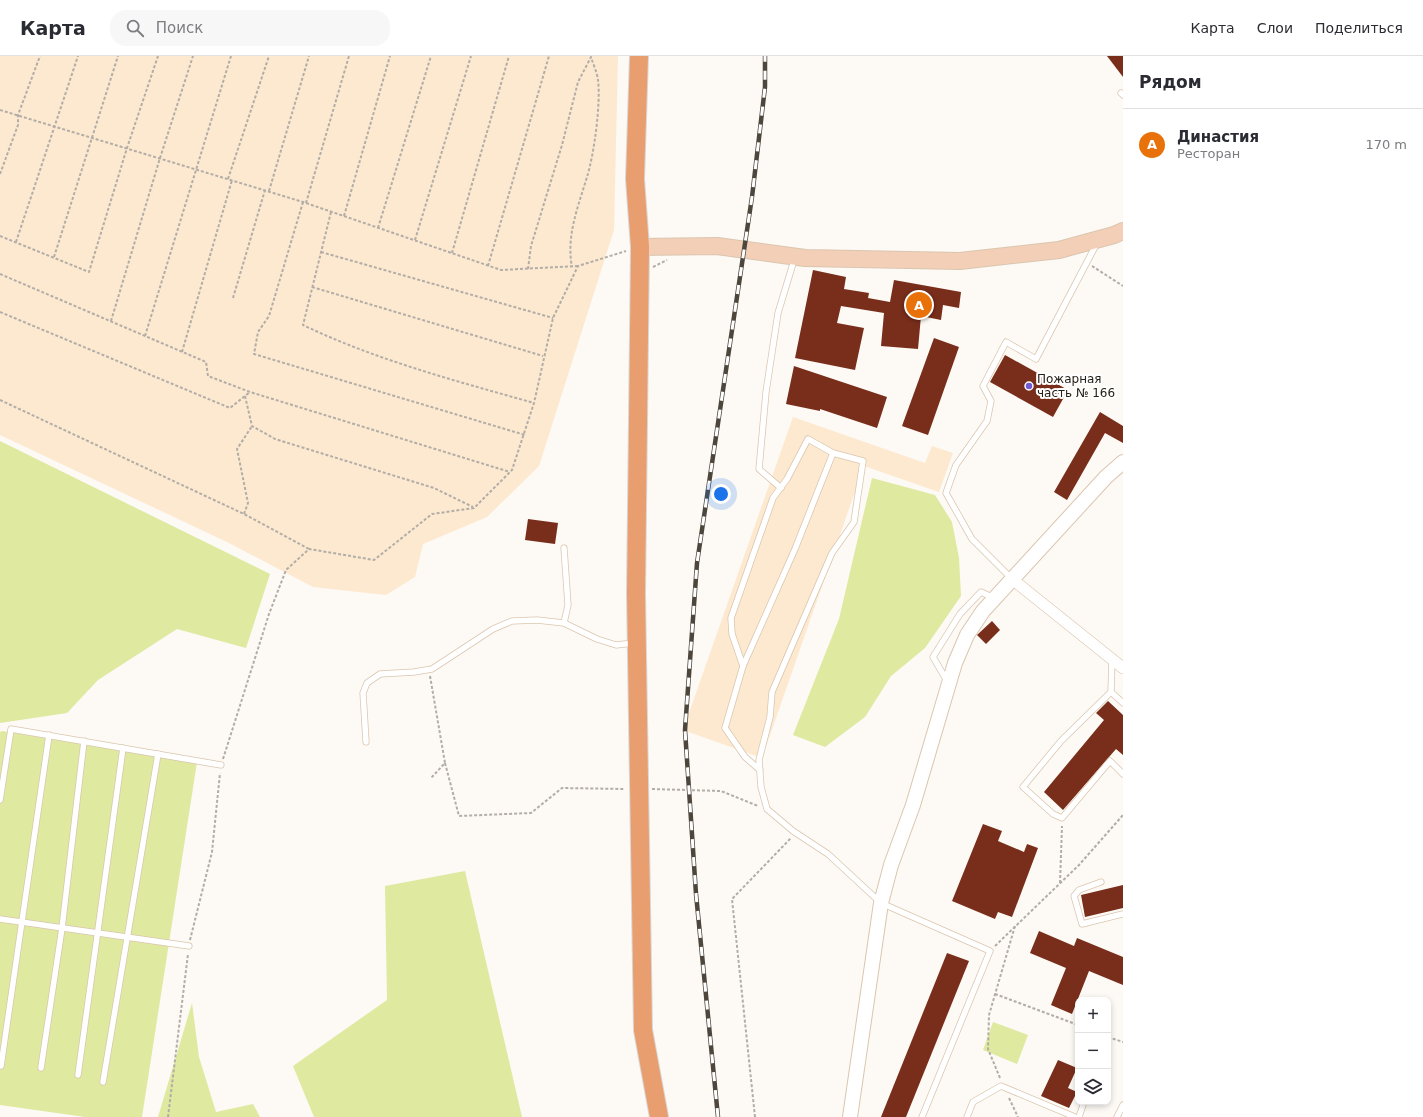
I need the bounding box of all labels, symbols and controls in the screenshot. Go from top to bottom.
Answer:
search box [110,10,390,46]
text: Карта [20,17,86,39]
icon: search [124,17,146,39]
text: Поиск [156,19,203,37]
text: Карта [1191,20,1235,36]
text: Слои [1257,20,1293,36]
text: Поделиться [1315,20,1403,36]
text: Рядом [1139,72,1202,92]
text: Династия [1177,128,1259,146]
text: A [1147,137,1157,152]
text: 170 m [1365,137,1407,152]
text: Ресторан [1177,146,1240,161]
pin: A [906,290,932,320]
place label: Пожарная часть № 166 [1037,372,1115,400]
marker: Пожарная часть № 166 [1024,381,1034,391]
your location [711,484,731,504]
map controls [1075,997,1111,1105]
button: + [1075,997,1111,1033]
button: − [1075,1033,1111,1069]
button: layers [1075,1069,1111,1105]

